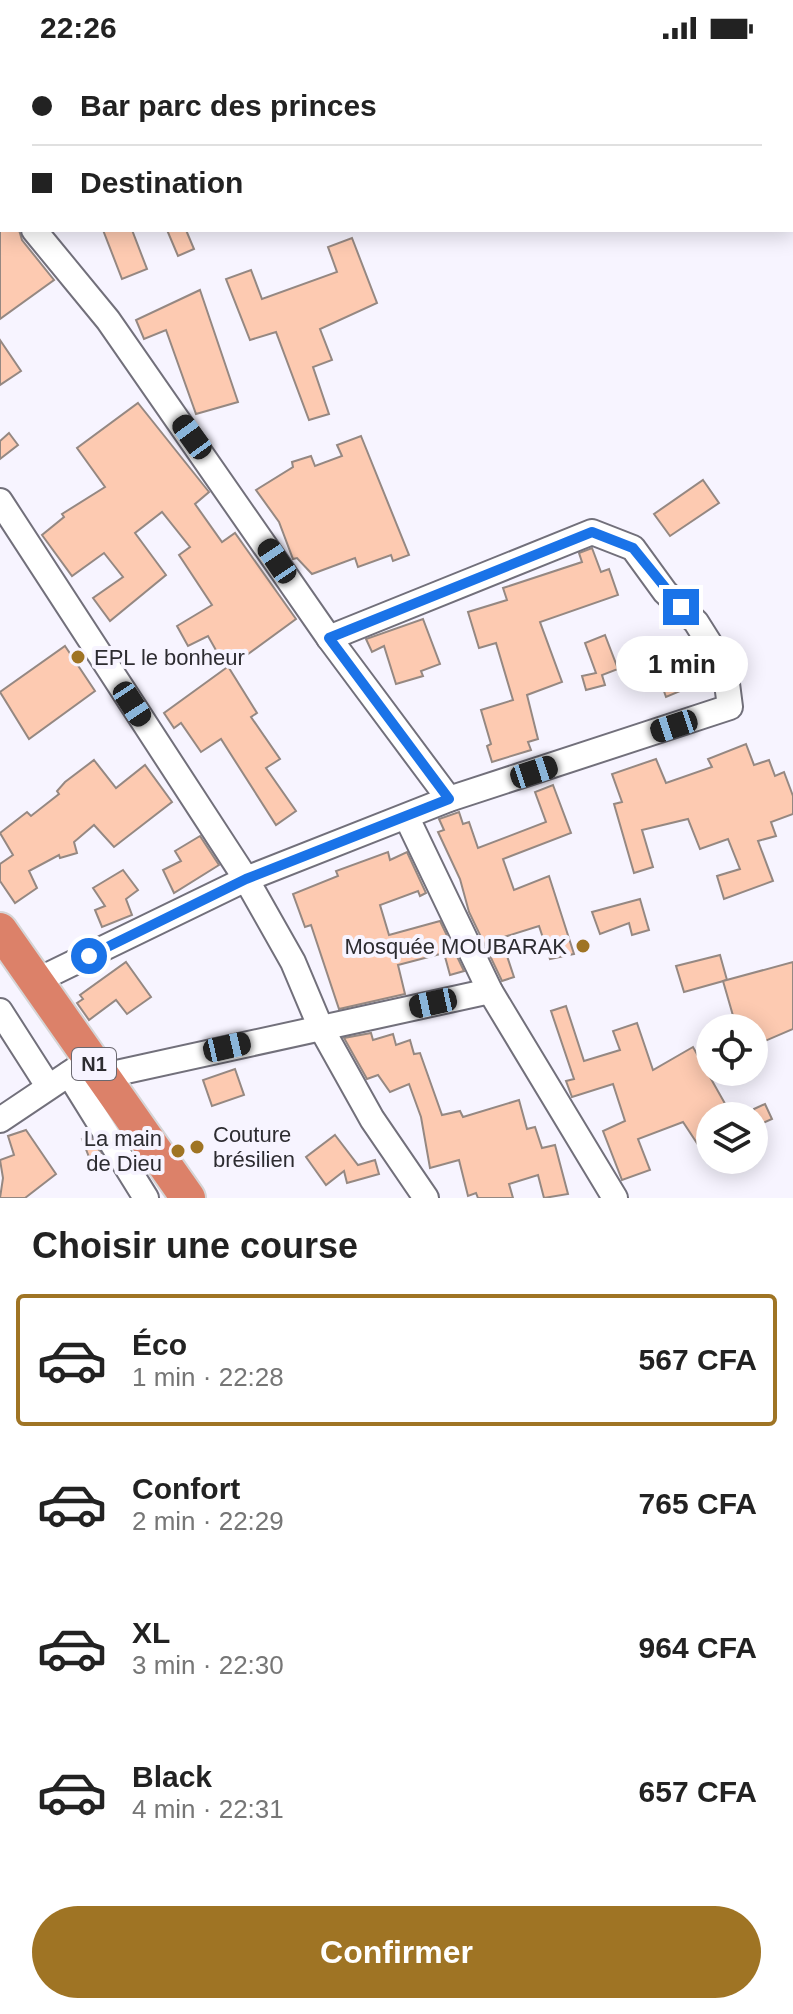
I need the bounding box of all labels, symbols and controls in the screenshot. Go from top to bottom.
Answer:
text: 22:26 [40,11,117,44]
text: Bar parc des princes [80,89,377,122]
text: Destination [80,166,243,199]
car [168,411,216,463]
car [254,534,300,588]
route end [663,589,699,625]
callout: 1 min [615,635,747,691]
place label: EPL le bonheur [94,645,245,670]
marker: EPL le bonheur [69,648,87,666]
text: 1 min [648,649,716,679]
car [109,677,155,731]
car [647,707,701,745]
car [507,753,561,791]
place label: Mosquée MOUBARAK [344,934,567,959]
marker: Mosquée MOUBARAK [574,937,592,955]
route start [71,938,107,974]
car [407,986,459,1020]
map controls [696,1014,768,1174]
button: locate [696,1014,768,1086]
car [201,1030,253,1064]
road number: N1 [72,1048,116,1080]
button: layers [696,1102,768,1174]
place label: Couture brésilien [213,1122,295,1172]
place label: La main de Dieu [84,1126,162,1176]
marker: Couture brésilien [188,1138,206,1156]
marker: La main de Dieu [169,1142,187,1160]
text: Choisir une course [32,1225,358,1266]
icon: car [36,1324,108,1396]
text: Éco [132,1328,187,1361]
text: 567 CFA [639,1343,757,1376]
text: 1 min · 22:28 [132,1362,284,1392]
icon: car [36,1468,108,1540]
text: Confort [132,1472,240,1505]
text: 765 CFA [639,1487,757,1520]
text: 2 min · 22:29 [132,1506,284,1536]
icon: car [36,1612,108,1684]
text: XL [132,1616,170,1649]
text: 964 CFA [639,1631,757,1664]
text: 3 min · 22:30 [132,1650,284,1680]
icon: car [36,1756,108,1828]
text: Black [132,1760,212,1793]
text: 657 CFA [639,1775,757,1808]
text: 4 min · 22:31 [132,1794,284,1824]
button: Confirmer [32,1906,761,1998]

